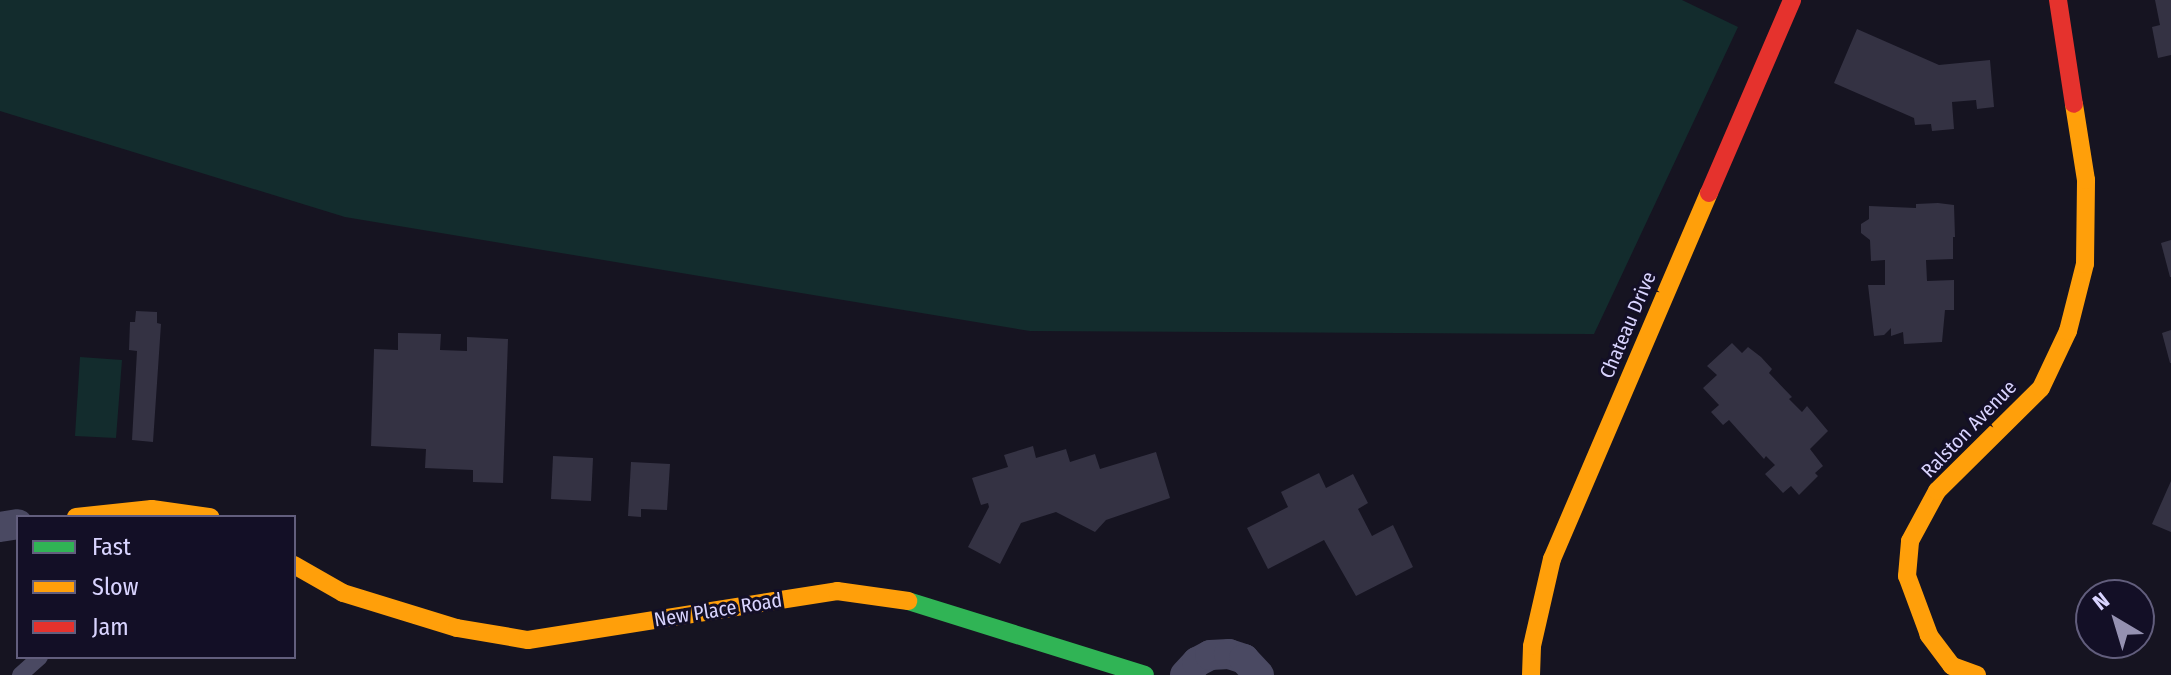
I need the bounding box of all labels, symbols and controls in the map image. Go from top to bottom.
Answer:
street label: Chateau Drive [1595,268,1661,382]
street label: Ralston Avenue [1917,375,2021,483]
legend [16,515,296,659]
text: Fast [92,533,131,561]
text: Slow [92,573,138,601]
north arrow [2075,579,2155,659]
text: N [2088,587,2115,616]
street label: New Place Road [652,588,784,632]
text: Jam [92,613,129,641]

